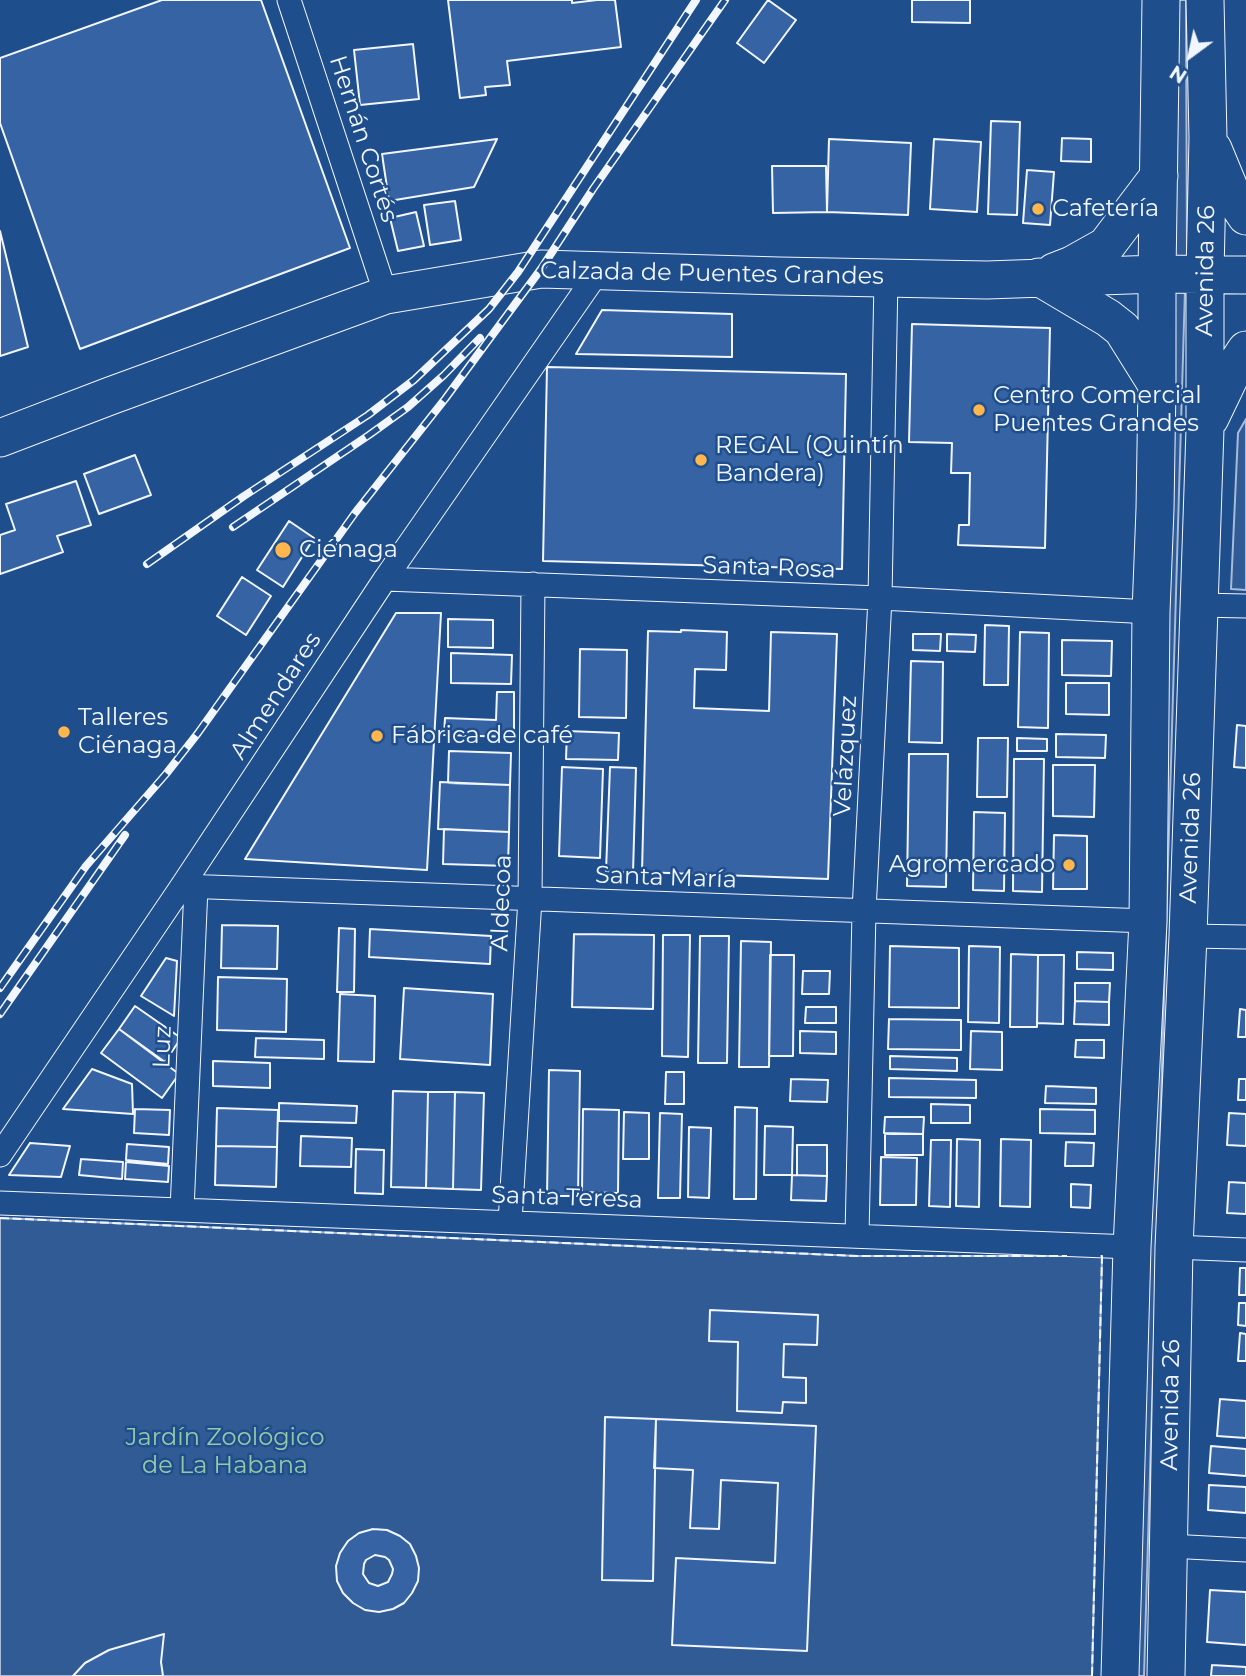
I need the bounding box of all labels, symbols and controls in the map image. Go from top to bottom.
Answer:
north arrow [1155,21,1225,91]
street label: Hernán Cortés [323,52,403,226]
text: N [1166,60,1191,88]
place label: Cafetería [1052,195,1159,223]
marker: Cafetería [1030,201,1046,217]
street label: Avenida 26 [1190,205,1222,337]
street label: Calzada de Puentes Grandes [540,257,884,291]
place label: Centro Comercial Puentes Grandes [993,382,1202,438]
marker: Centro Comercial Puentes Grandes [971,402,987,418]
place label: REGAL (Quintín Bandera) [715,432,904,488]
marker: REGAL (Quintín Bandera) [693,452,709,468]
place label: Ciénaga [299,536,398,564]
marker: Ciénaga [273,540,293,560]
street label: Santa Rosa [702,551,836,585]
street label: Almendares [224,627,328,765]
street label: Velázquez [828,695,864,817]
place label: Talleres Ciénaga [78,704,177,760]
place label: Fábrica de café [391,722,573,750]
marker: Talleres Ciénaga [56,724,72,740]
marker: Fábrica de café [369,728,385,744]
street label: Avenida 26 [1174,772,1208,904]
place label: Agromercado [889,851,1055,879]
street label: Aldecoa [486,854,518,952]
marker: Agromercado [1061,857,1077,873]
street label: Santa María [595,861,737,895]
street label: Luz [148,1025,178,1069]
street label: Santa Teresa [491,1181,643,1215]
street label: Avenida 26 [1155,1339,1187,1471]
park label: Jardín Zoológico de La Habana [126,1424,324,1480]

